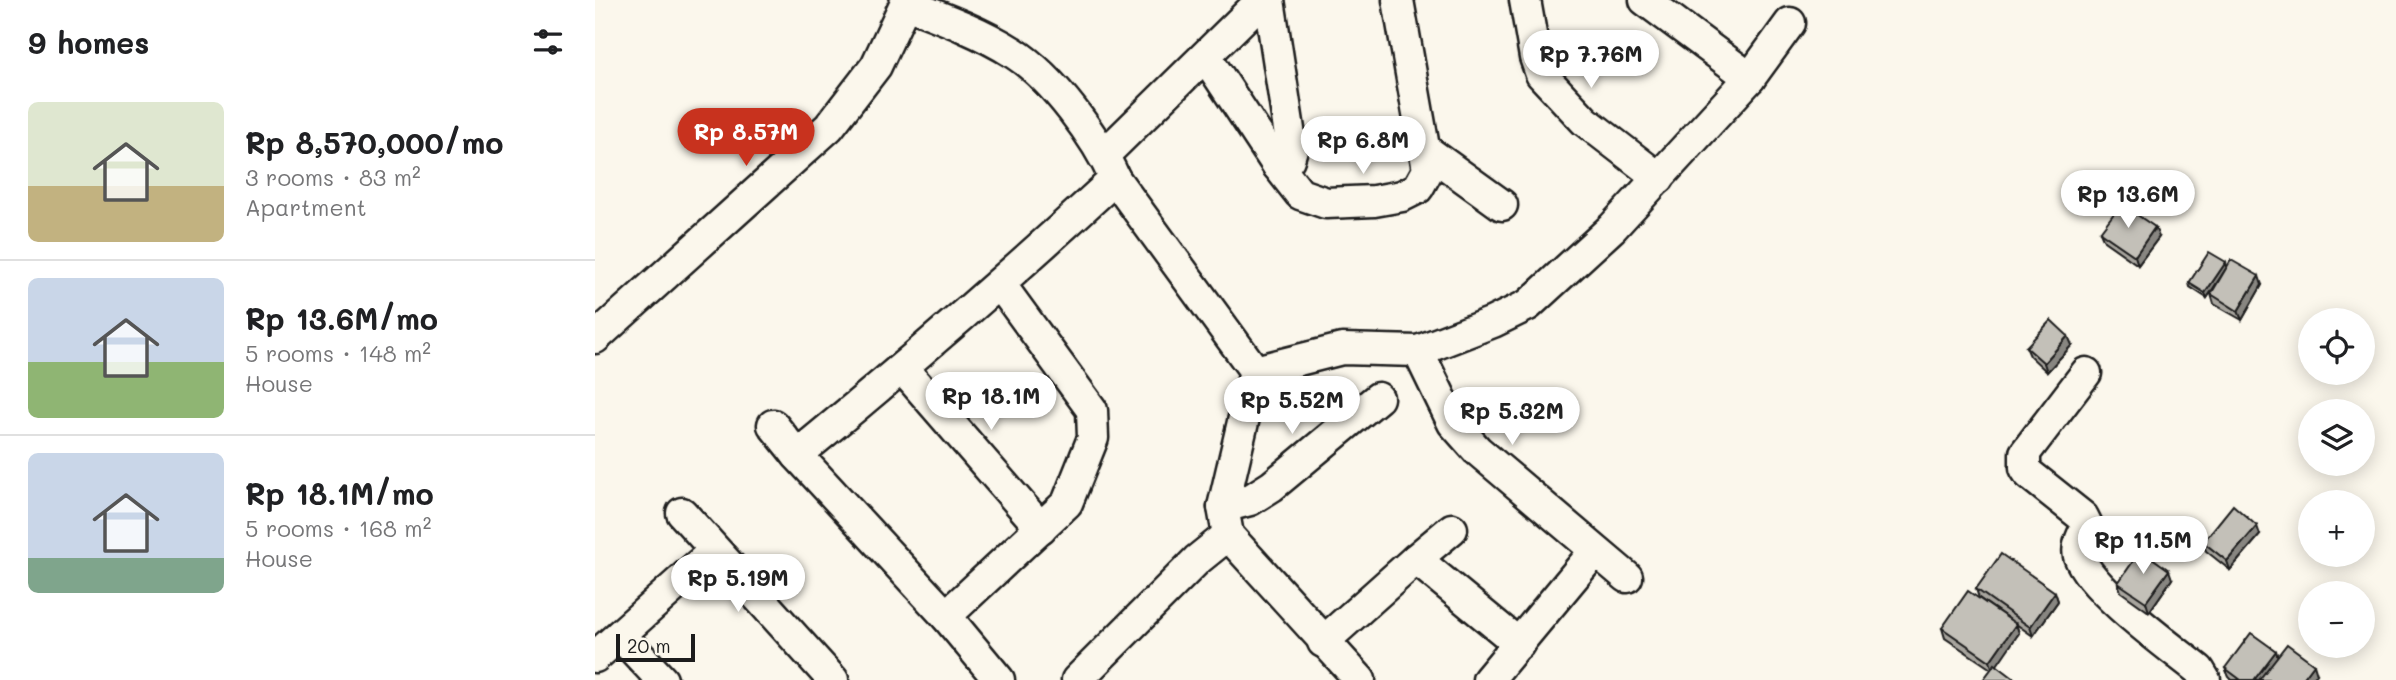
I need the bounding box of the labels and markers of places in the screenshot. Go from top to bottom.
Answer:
pin: Rp 7.76M [1519,31,1663,90]
pin: Rp 8.57M [674,108,818,168]
pin: Rp 6.8M [1298,116,1428,176]
pin: Rp 13.6M [2056,170,2200,230]
pin: Rp 18.1M [919,372,1063,432]
pin: Rp 5.52M [1220,376,1364,436]
pin: Rp 5.32M [1440,388,1584,447]
pin: Rp 11.5M [2071,516,2215,576]
pin: Rp 5.19M [666,554,810,614]

